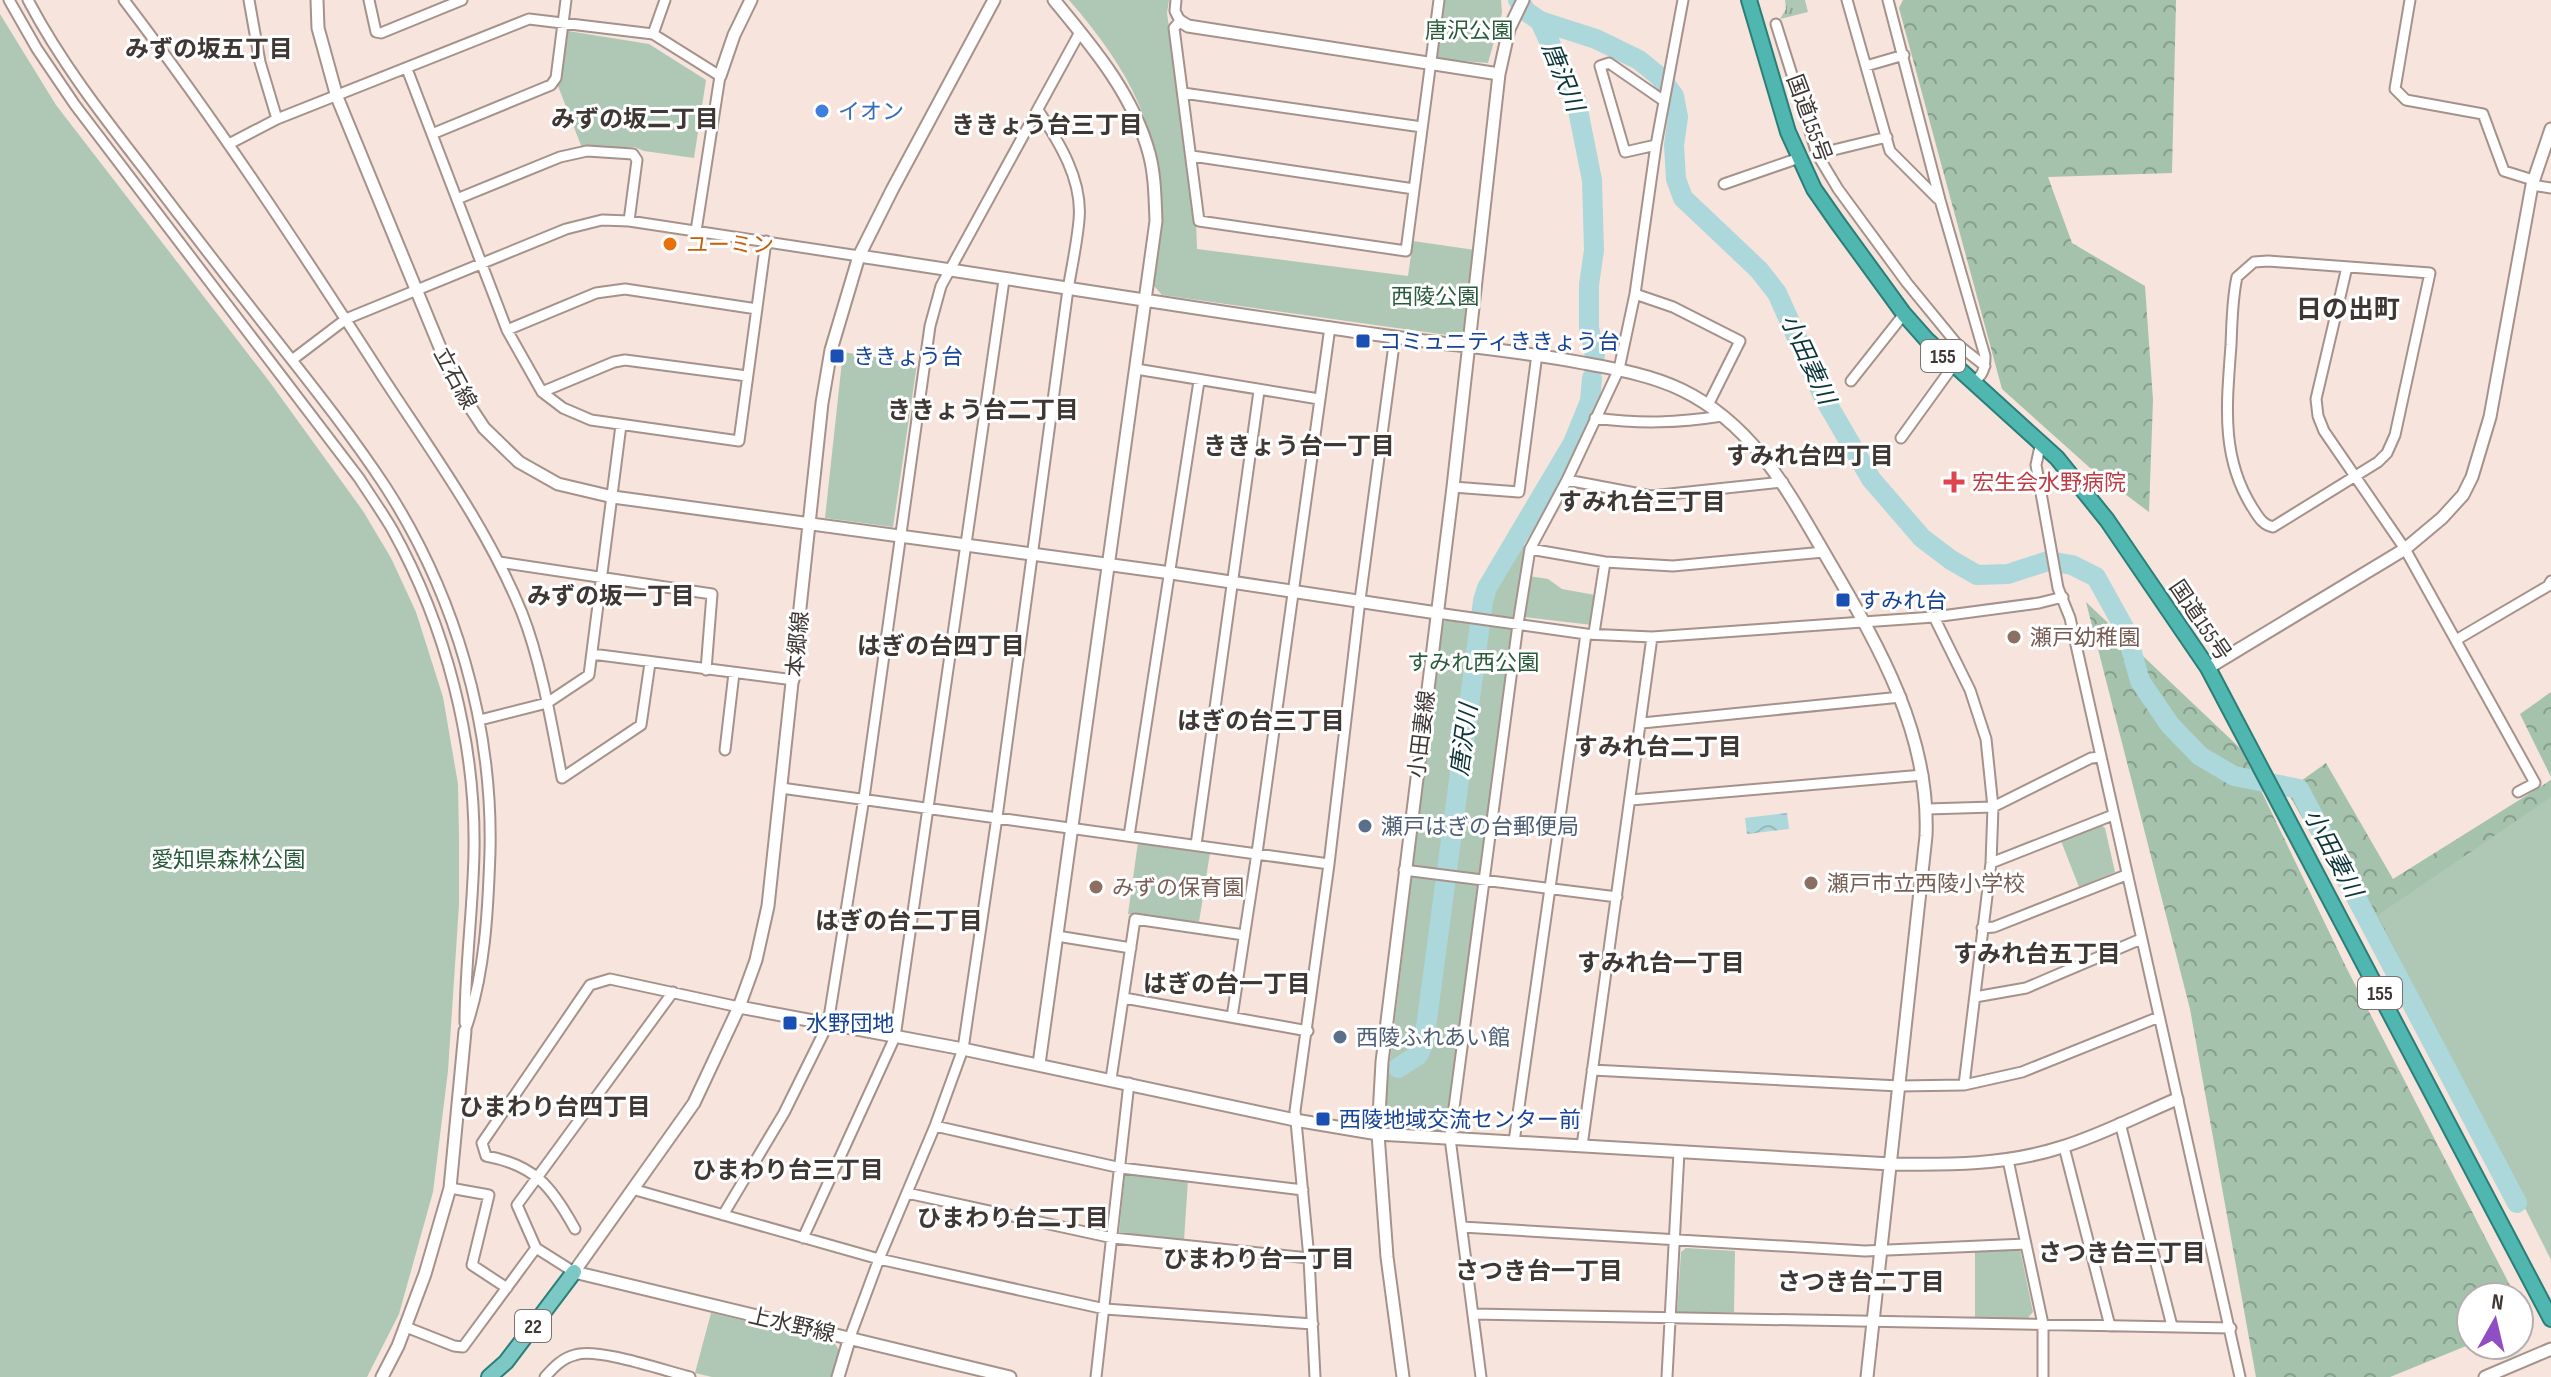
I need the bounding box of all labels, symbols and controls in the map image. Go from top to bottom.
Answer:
park label: 唐沢公園 [1425,18,1513,45]
district label: みずの坂五丁目 [125,35,293,64]
water label: 唐沢川 [1536,38,1591,119]
street label: 国道155号 [1780,71,1837,166]
place label: イオン [838,99,904,126]
marker: イオン [813,102,831,120]
district label: みずの坂二丁目 [551,105,719,134]
district label: ききょう台三丁目 [951,111,1143,140]
place label: ユーミン [686,232,774,259]
marker: ユーミン [661,235,679,253]
park label: 西陵公園 [1391,284,1479,311]
district label: 日の出町 [2296,295,2400,326]
water label: 小田妻川 [1774,310,1842,412]
place label: コミュニティききょう台 [1379,329,1620,356]
marker: コミュニティききょう台 [1354,332,1372,350]
road number: 155 [1921,340,1965,372]
street label: 立石線 [427,343,482,414]
place label: ききょう台 [853,344,963,371]
marker: ききょう台 [828,347,846,365]
district label: ききょう台二丁目 [887,396,1079,425]
district label: ききょう台一丁目 [1203,432,1395,461]
district label: すみれ台四丁目 [1726,442,1894,471]
place label: 宏生会水野病院 [1972,470,2126,497]
marker: 宏生会水野病院 [1943,471,1965,493]
district label: すみれ台三丁目 [1558,488,1726,517]
street label: 国道155号 [2163,575,2236,666]
district label: みずの坂一丁目 [527,582,695,611]
place label: すみれ台 [1859,588,1947,615]
marker: すみれ台 [1834,591,1852,609]
street label: 本郷線 [782,610,815,678]
place label: 瀬戸幼稚園 [2030,625,2140,652]
marker: 瀬戸幼稚園 [2005,628,2023,646]
district label: はぎの台四丁目 [857,632,1025,661]
park label: すみれ西公園 [1407,650,1539,677]
street label: 小田妻線 [1404,689,1441,780]
water label: 唐沢川 [1445,699,1484,778]
district label: はぎの台三丁目 [1177,707,1345,736]
district label: すみれ台二丁目 [1574,733,1742,762]
water label: 小田妻川 [2297,804,2369,905]
place label: 瀬戸はぎの台郵便局 [1381,814,1579,841]
marker: 瀬戸はぎの台郵便局 [1356,817,1374,835]
park label: 愛知県森林公園 [151,847,305,874]
place label: 瀬戸市立西陵小学校 [1827,871,2025,898]
marker: 瀬戸市立西陵小学校 [1802,874,1820,892]
place label: みずの保育園 [1112,875,1244,902]
marker: みずの保育園 [1087,878,1105,896]
district label: はぎの台二丁目 [815,907,983,936]
district label: すみれ台五丁目 [1953,940,2121,969]
district label: すみれ台一丁目 [1577,949,1745,978]
district label: はぎの台一丁目 [1143,970,1311,999]
road number: 155 [2358,977,2402,1009]
place label: 水野団地 [806,1011,894,1038]
marker: 水野団地 [781,1014,799,1032]
place label: 西陵ふれあい館 [1356,1025,1510,1052]
marker: 西陵ふれあい館 [1331,1028,1349,1046]
district label: ひまわり台四丁目 [459,1093,651,1122]
place label: 西陵地域交流センター前 [1339,1107,1581,1134]
marker: 西陵地域交流センター前 [1314,1110,1332,1128]
district label: ひまわり台三丁目 [692,1156,884,1185]
district label: ひまわり台二丁目 [917,1204,1109,1233]
district label: さつき台三丁目 [2038,1239,2206,1268]
district label: ひまわり台一丁目 [1163,1245,1355,1274]
district label: さつき台一丁目 [1455,1257,1623,1286]
district label: さつき台二丁目 [1777,1268,1945,1297]
north arrow [2455,1281,2535,1361]
text: N [2490,1288,2505,1317]
street label: 上水野線 [746,1302,838,1349]
road number: 22 [515,1310,551,1342]

